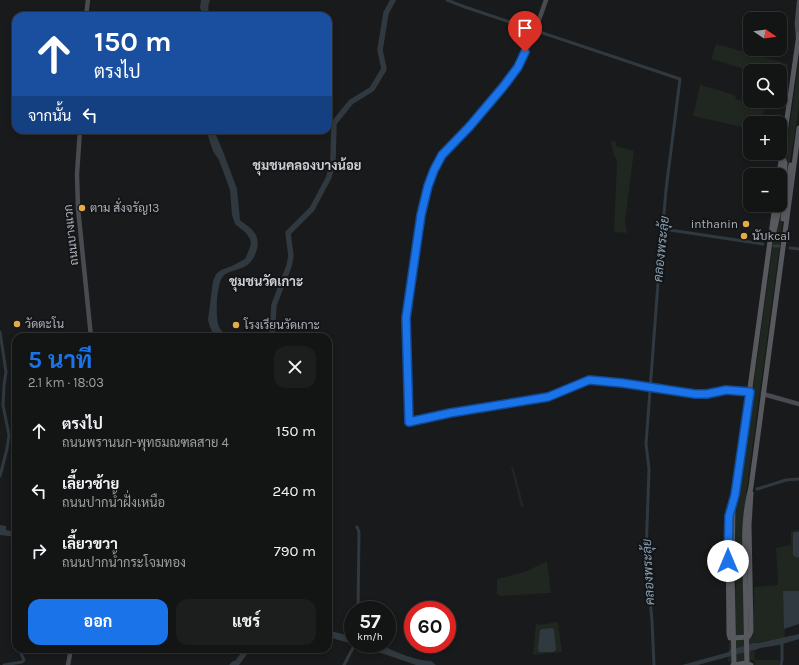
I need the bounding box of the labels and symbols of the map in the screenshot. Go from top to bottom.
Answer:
pin [508,11,542,52]
north arrow [743,12,787,56]
district label: ชุมชนคลองบางน้อย [253,157,361,176]
place label: ตาม สั่งจรัญ13 [90,197,159,215]
marker: ตาม สั่งจรัญ13 [77,203,87,213]
street label: ถนนบางแวก [61,204,81,266]
water label: คลองพระลุ้ย [649,214,674,283]
place label: inthanin [691,217,738,231]
marker: inthanin [741,219,751,229]
place label: นับkcal [752,229,790,243]
marker: นับkcal [739,231,749,241]
district label: ชุมชนวัดเกาะ [229,274,303,292]
place label: วัดตะโน [25,316,64,331]
place label: โรงเรียนวัดเกาะ [243,317,320,332]
marker: วัดตะโน [12,319,22,329]
marker: โรงเรียนวัดเกาะ [231,320,241,330]
water label: คลองพระลุ้ย [638,538,659,606]
position arrow [707,540,749,582]
speed limit sign: 60 [404,601,456,653]

